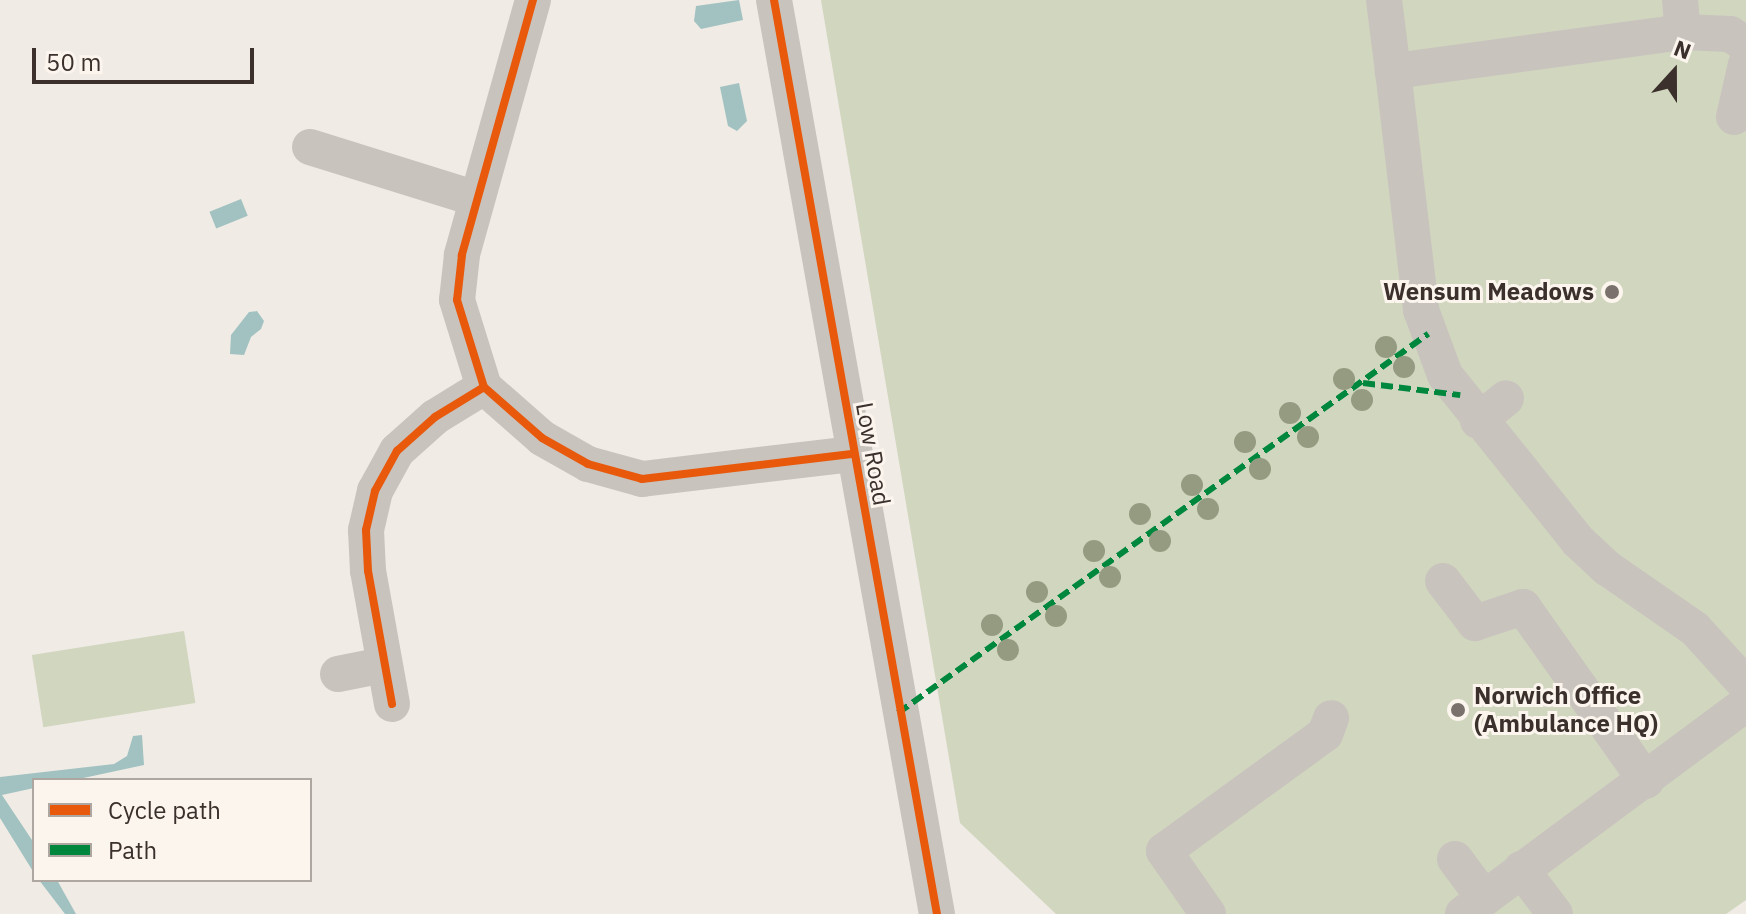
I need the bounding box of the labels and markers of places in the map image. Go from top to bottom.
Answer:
place label: Wensum Meadows [1383,278,1594,306]
marker: Wensum Meadows [1601,281,1623,303]
place label: Norwich Office (Ambulance HQ) [1474,682,1658,738]
marker: Norwich Office (Ambulance HQ) [1449,701,1467,719]

